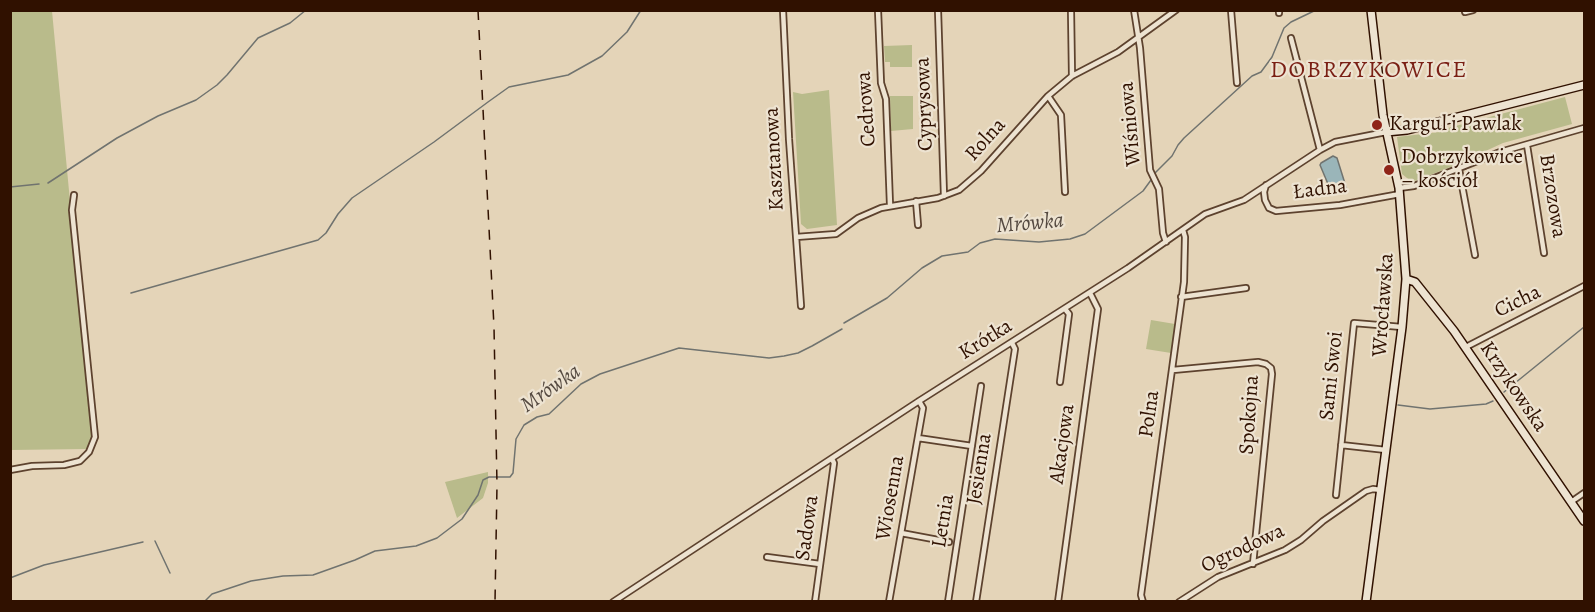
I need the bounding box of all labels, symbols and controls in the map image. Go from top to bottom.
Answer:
street label: Cyprysowa [911,57,939,151]
district label: DOBRZYKOWICE [1270,57,1468,85]
street label: Cedrowa [852,70,882,148]
street label: Wiśniowa [1115,81,1147,167]
street label: Kasztanowa [760,107,790,211]
place label: Kargul i Pawlak [1389,112,1522,138]
street label: Rolna [960,113,1012,167]
marker: Kargul i Pawlak [1370,118,1384,132]
place label: Dobrzykowice – kościół [1401,145,1523,195]
street label: Brzozowa [1533,152,1571,240]
marker: Dobrzykowice – kościół [1382,163,1396,177]
street label: Ładna [1292,174,1348,206]
water label: Mrówka [995,208,1065,240]
street label: Wrocławska [1368,252,1400,358]
street label: Cicha [1491,280,1545,324]
street label: Krótka [955,314,1017,366]
street label: Sami Swoi [1315,330,1349,422]
street label: Krzykowska [1474,337,1552,437]
water label: Mrówka [516,359,586,419]
street label: Spokojna [1235,374,1265,456]
street label: Polna [1134,389,1166,439]
street label: Akacjowa [1045,403,1081,485]
street label: Jesienna [962,431,998,507]
street label: Wiosenna [871,454,911,542]
street label: Letnia [927,492,961,550]
street label: Sadowa [791,493,825,563]
street label: Ogrodowa [1197,519,1289,579]

